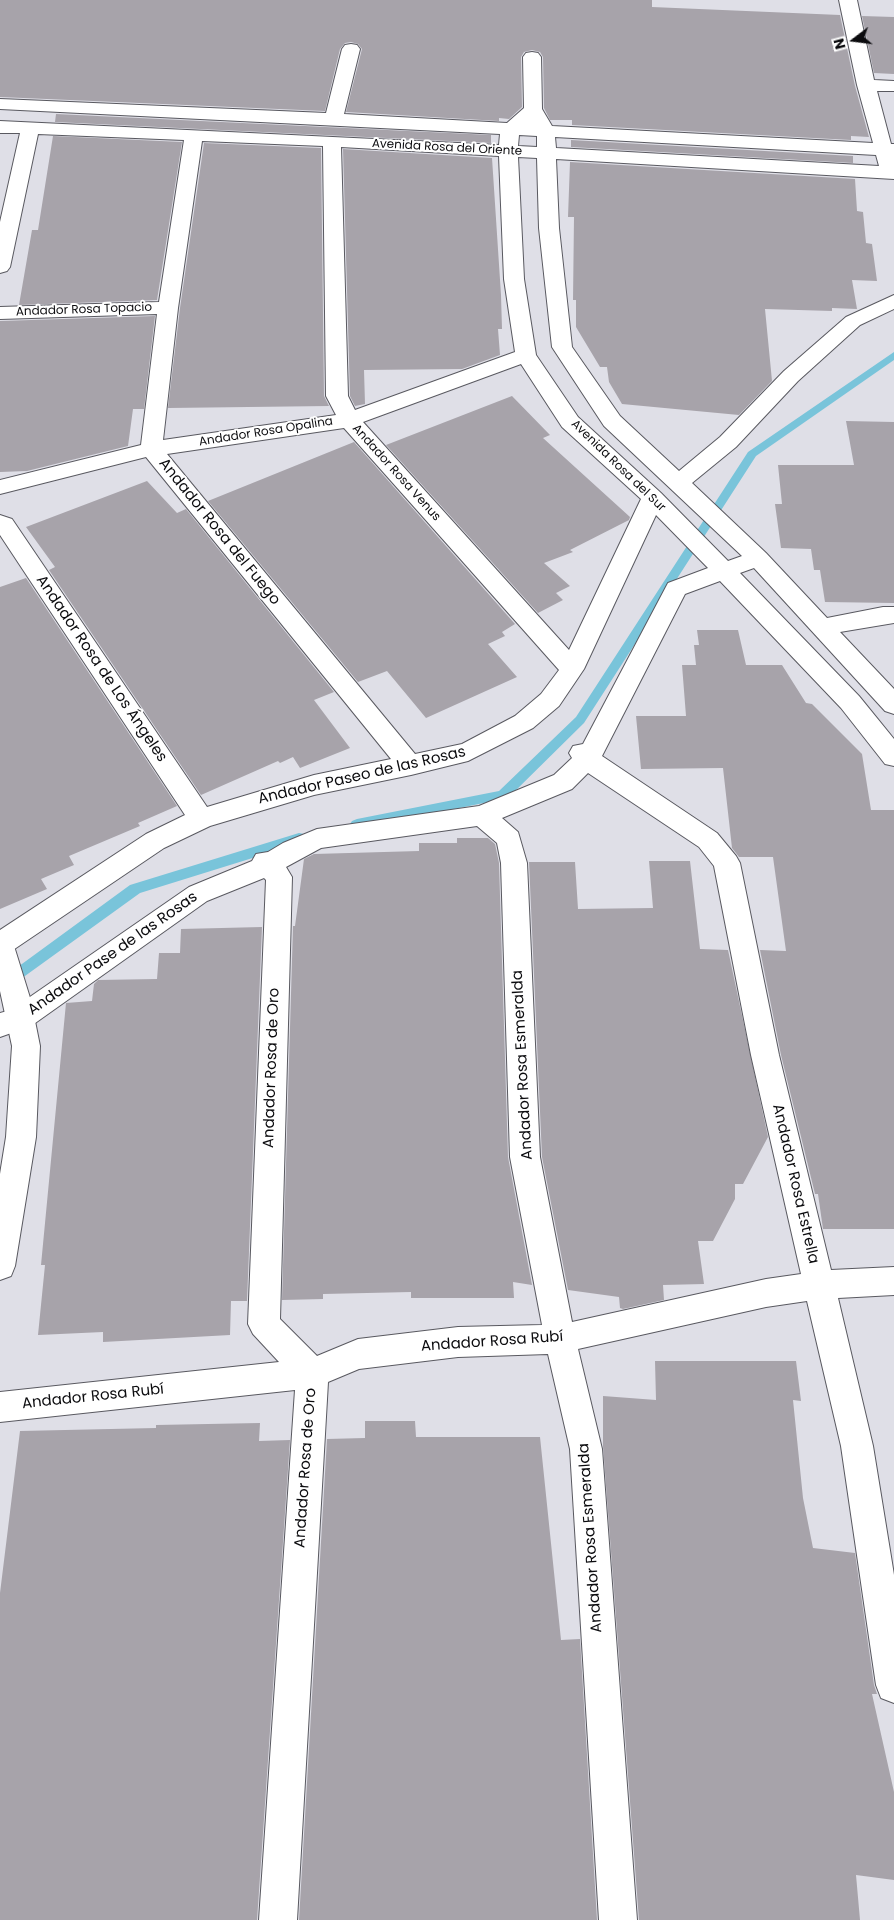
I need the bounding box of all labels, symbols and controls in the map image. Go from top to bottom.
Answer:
north arrow [829,15,879,65]
text: N [828,36,851,52]
street label: Avenida Rosa del Oriente [372,137,522,159]
street label: Andador Rosa Topacio [16,300,152,320]
street label: Andador Rosa Opalina [198,414,334,450]
street label: Avenida Rosa del Sur [568,417,668,515]
street label: Andador Rosa Venus [349,422,443,524]
street label: Andador Rosa del Fuego [154,455,284,609]
street label: Andador Rosa de Los Ángeles [32,572,170,766]
street label: Andador Paseo de las Rosas [256,743,468,809]
street label: Andador Pase de las Rosas [25,888,201,1020]
street label: Andador Rosa Esmeralda [509,970,537,1160]
street label: Andador Rosa de Oro [260,988,284,1148]
street label: Andador Rosa Estrella [768,1102,822,1266]
street label: Andador Rosa Rubí [420,1328,564,1356]
street label: Andador Rosa Rubí [21,1381,165,1413]
street label: Andador Rosa de Oro [291,1387,321,1549]
street label: Andador Rosa Esmeralda [575,1443,607,1633]

